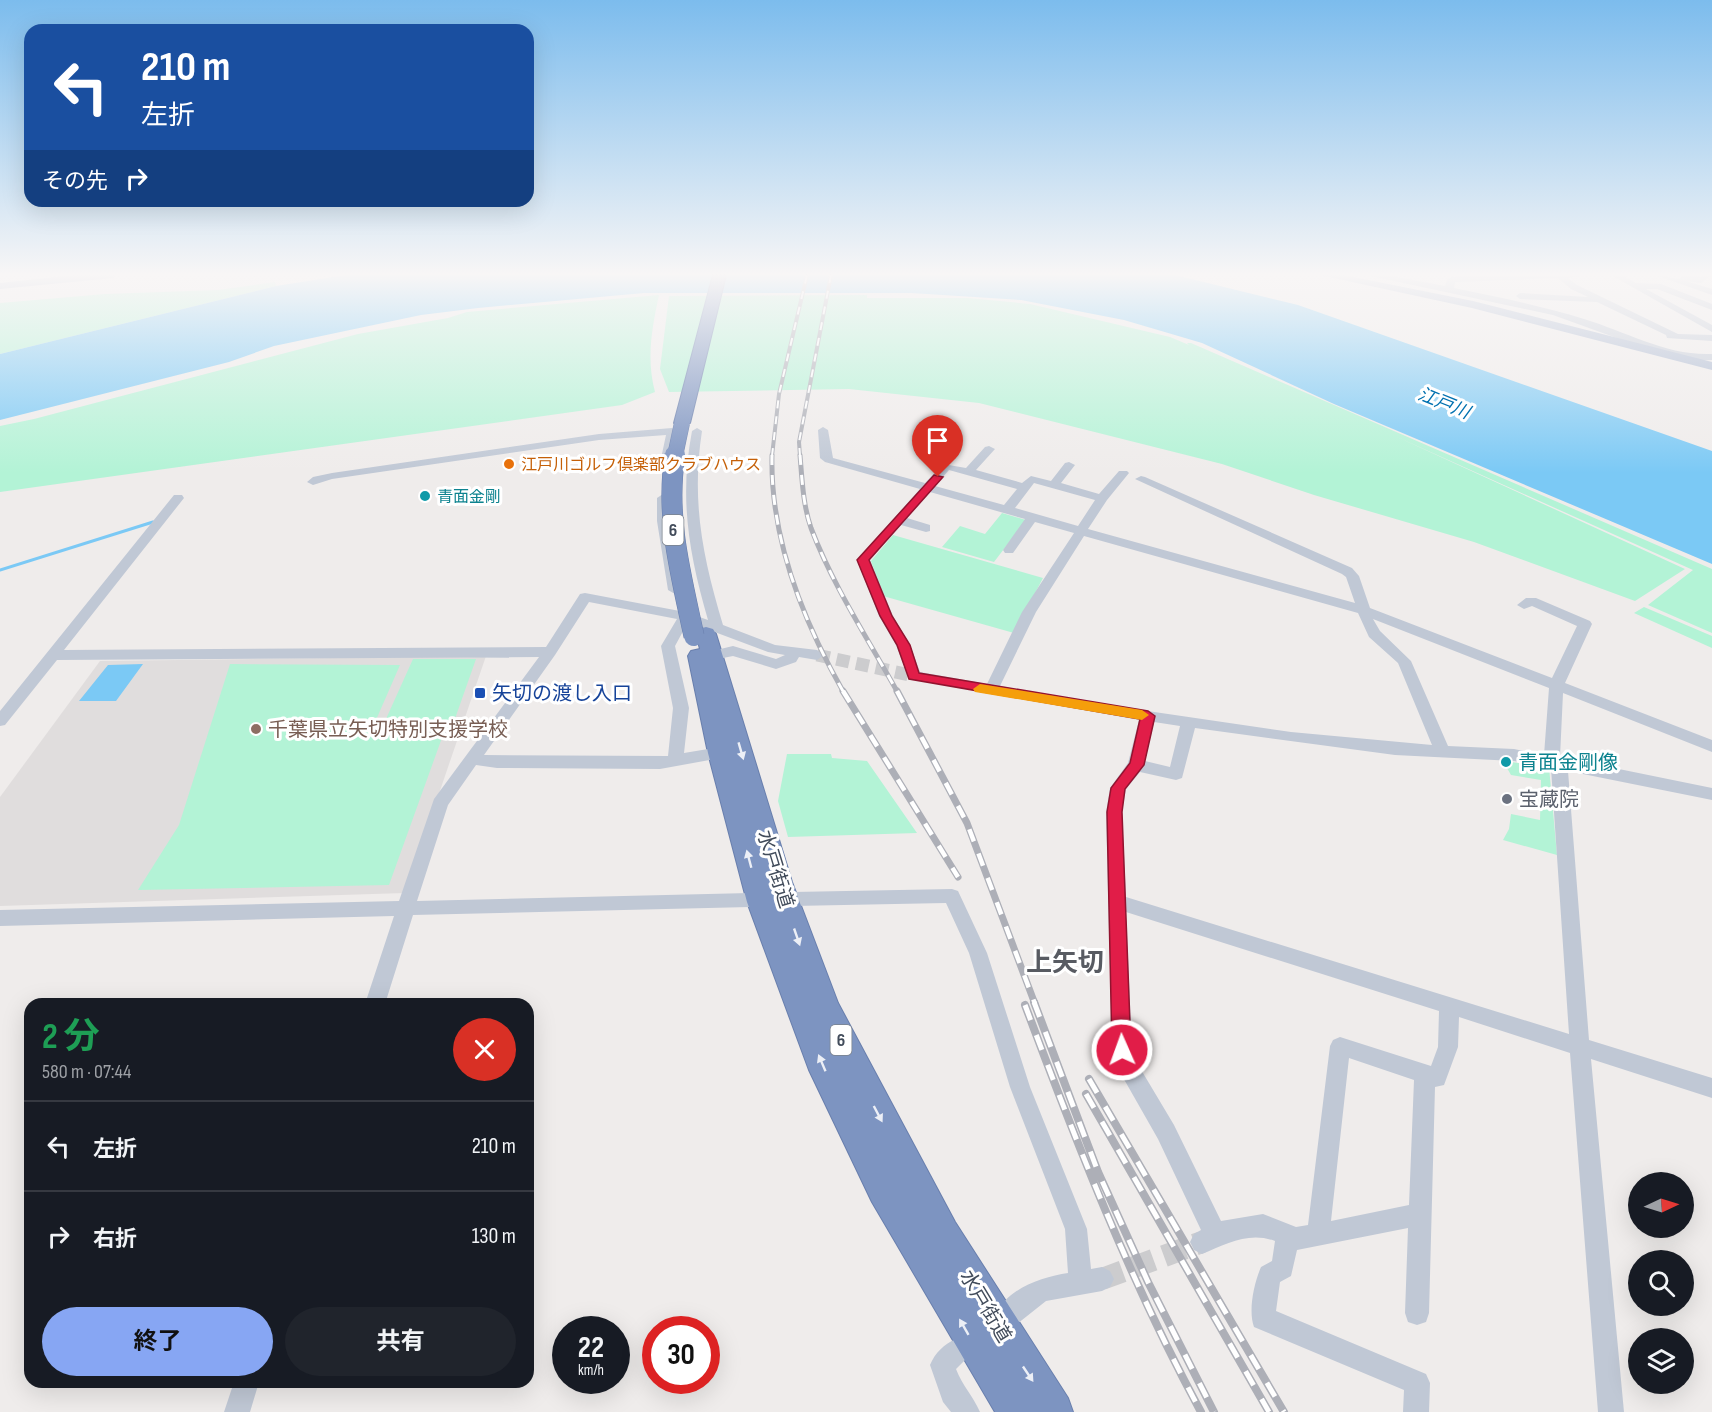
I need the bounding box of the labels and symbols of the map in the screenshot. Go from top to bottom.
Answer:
water label: 江戸川 [1415,384,1475,424]
pin [912,415,963,477]
place label: 江戸川ゴルフ倶楽部クラブハウス [521,456,761,475]
marker: 江戸川ゴルフ倶楽部クラブハウス [502,457,516,471]
place label: 青面金剛 [437,488,501,507]
marker: 青面金剛 [418,489,432,503]
road number: 6 [662,515,684,545]
place label: 矢切の渡し入口 [492,682,632,706]
marker: 矢切の渡し入口 [473,686,487,700]
place label: 千葉県立矢切特別支援学校 [268,718,508,742]
marker: 千葉県立矢切特別支援学校 [249,722,263,736]
one-way arrow [737,742,746,760]
place label: 青面金剛像 [1518,751,1618,775]
marker: 青面金剛像 [1499,755,1513,769]
place label: 宝蔵院 [1519,788,1579,812]
marker: 宝蔵院 [1500,792,1514,806]
street label: 水戸街道 [752,828,798,911]
one-way arrow [744,850,753,868]
one-way arrow [793,928,803,946]
district label: 上矢切 [1026,948,1104,979]
position arrow [1090,1018,1154,1082]
road number: 6 [830,1025,852,1055]
one-way arrow [817,1053,827,1071]
one-way arrow [873,1106,883,1123]
north arrow [1628,1172,1694,1238]
street label: 水戸街道 [954,1266,1016,1347]
speed limit sign: 30 [642,1316,720,1394]
one-way arrow [958,1319,969,1335]
one-way arrow [1022,1366,1033,1382]

